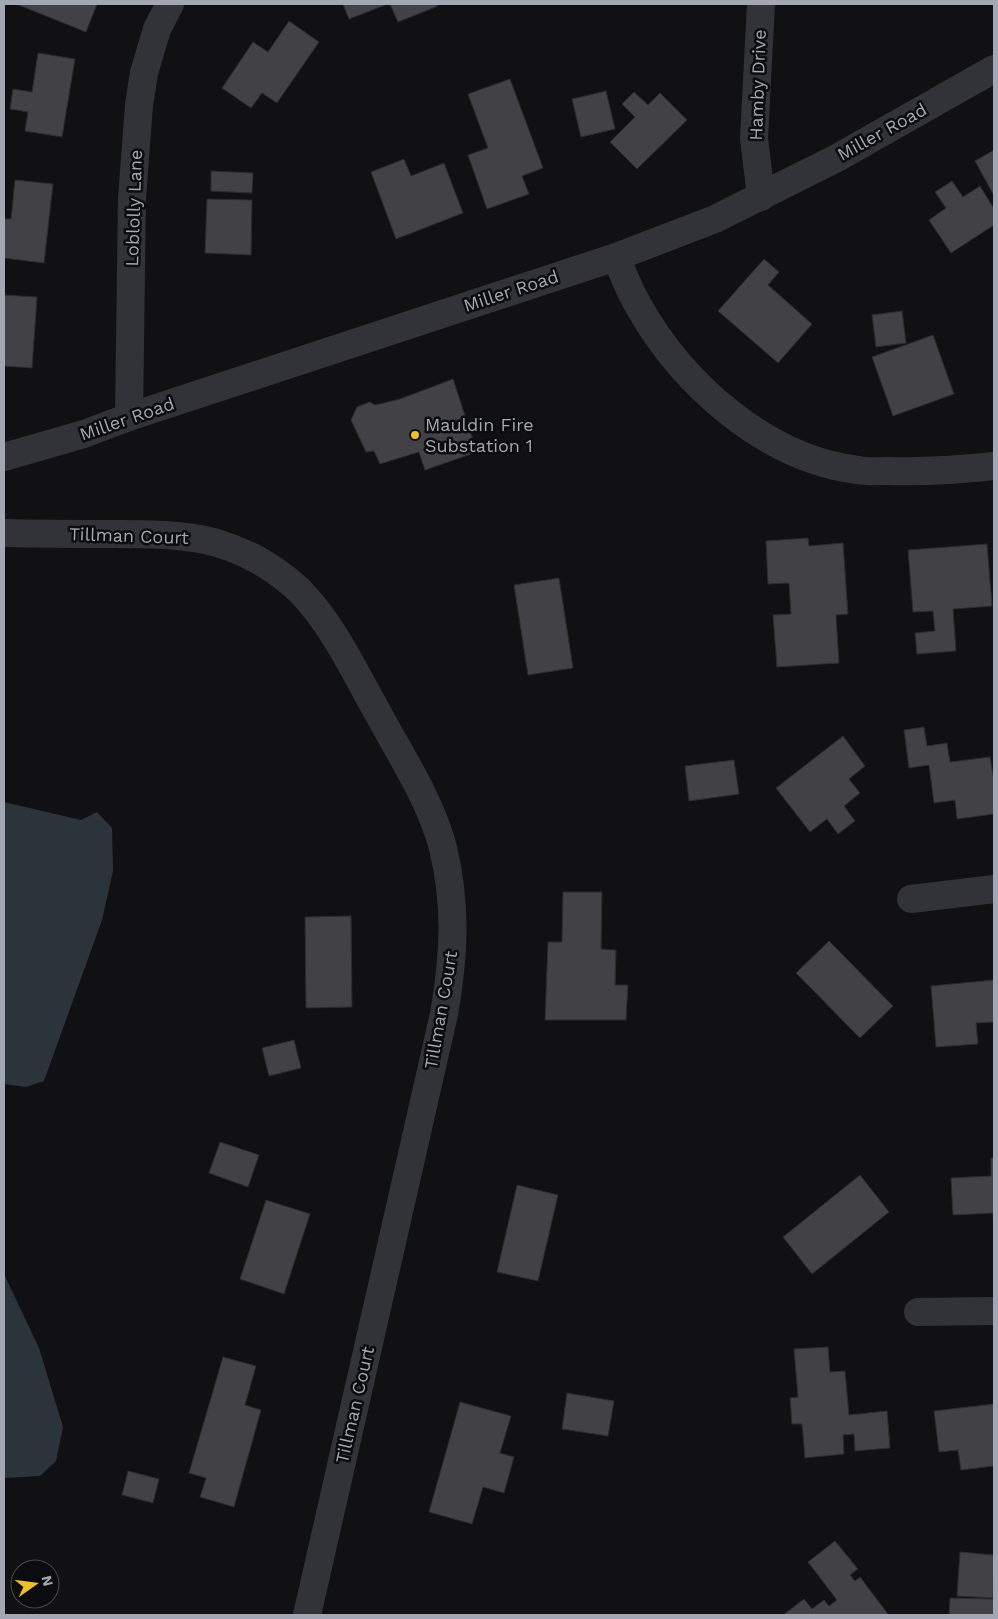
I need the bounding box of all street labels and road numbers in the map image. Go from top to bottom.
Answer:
street label: Hamby Drive [745,29,770,141]
street label: Miller Road [834,98,930,165]
street label: Loblolly Lane [121,149,146,267]
street label: Miller Road [461,265,561,316]
street label: Miller Road [77,393,177,445]
street label: Tillman Court [69,523,190,548]
street label: Tillman Court [420,949,461,1071]
street label: Tillman Court [331,1344,378,1466]

